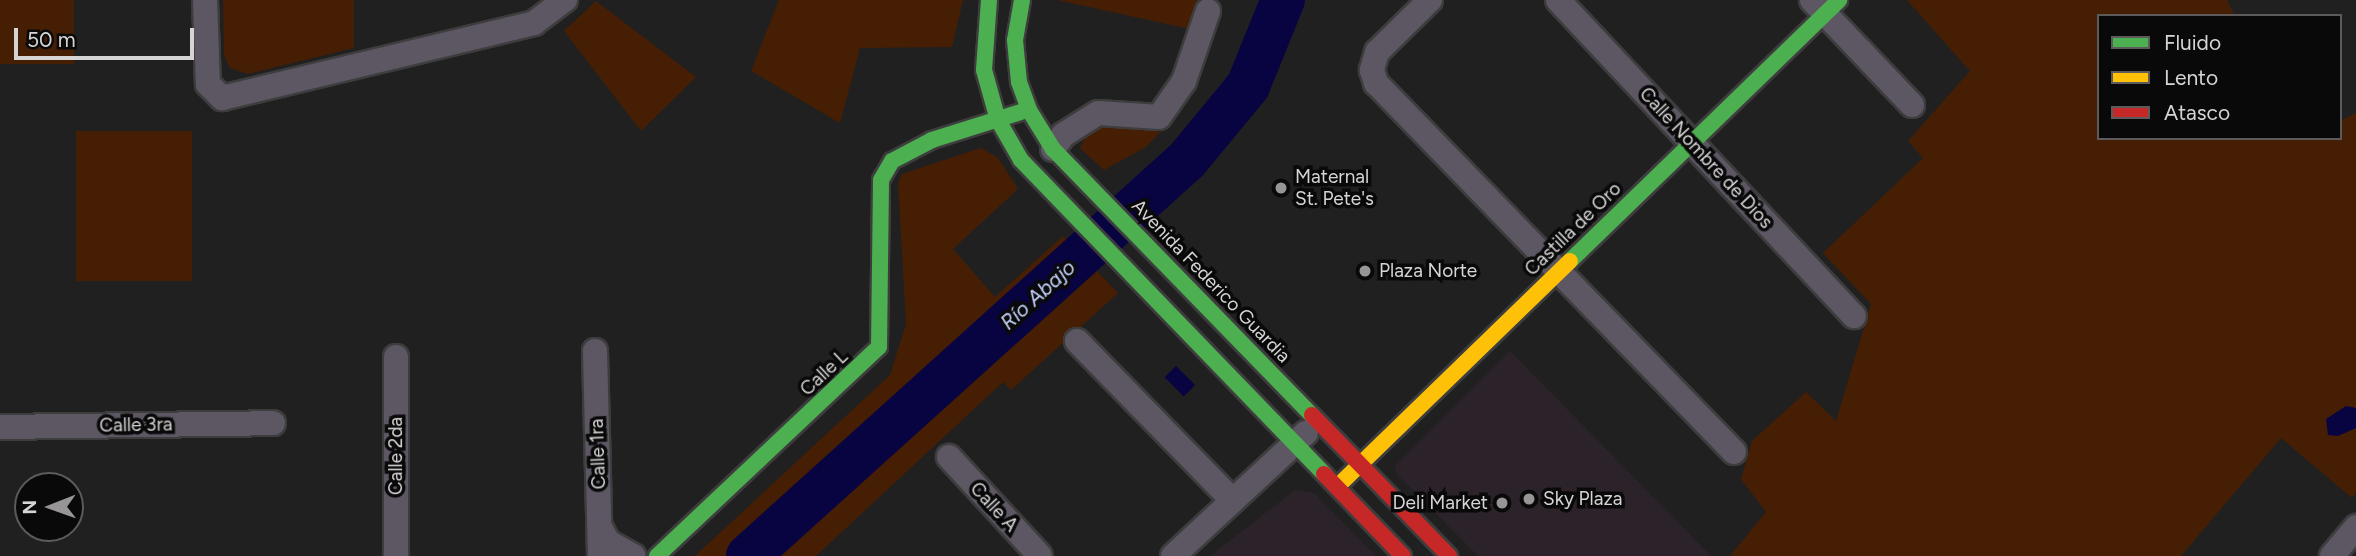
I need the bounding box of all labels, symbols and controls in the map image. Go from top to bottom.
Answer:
scale bar [18,14,198,58]
legend [2097,14,2342,140]
text: 50 m [27,27,76,52]
text: Fluido [2164,30,2221,55]
text: Lento [2164,65,2218,90]
street label: Calle Nombre de Dios [1635,83,1777,233]
text: Atasco [2164,100,2230,125]
place label: Maternal St. Pete's [1295,166,1374,210]
street label: Castilla de Oro [1520,177,1626,281]
marker: Maternal St. Pete's [1273,180,1289,196]
street label: Avenida Federico Guardia [1127,194,1295,368]
water label: Río Abajo [995,255,1081,335]
place label: Plaza Norte [1379,260,1477,282]
marker: Plaza Norte [1357,263,1373,279]
street label: Calle L [795,345,853,401]
street label: Calle 3ra [99,413,173,437]
street label: Calle 2da [385,417,407,495]
street label: Calle 1ra [585,418,611,490]
north arrow [14,472,84,542]
street label: Calle A [965,477,1023,537]
place label: Sky Plaza [1543,488,1622,510]
marker: Sky Plaza [1521,491,1537,507]
place label: Deli Market [1393,492,1488,514]
marker: Deli Market [1494,495,1510,511]
text: N [18,500,41,515]

